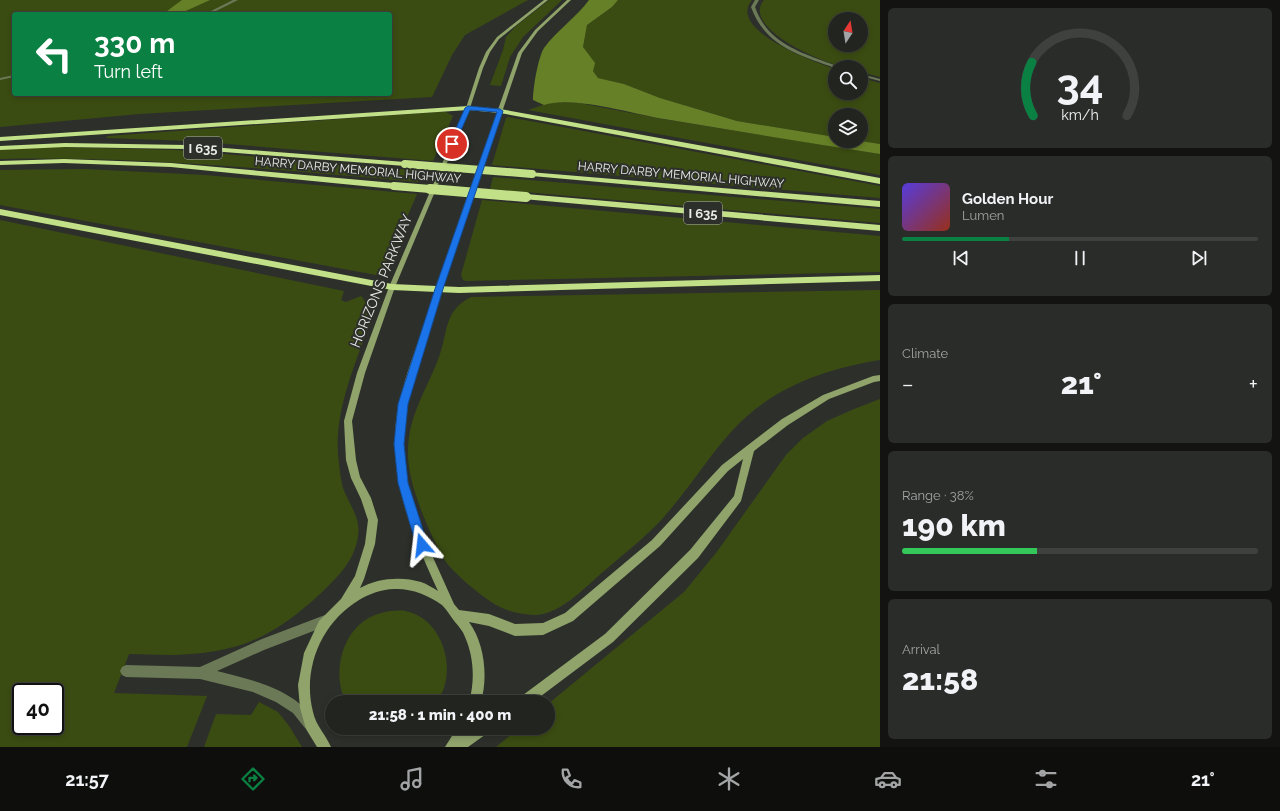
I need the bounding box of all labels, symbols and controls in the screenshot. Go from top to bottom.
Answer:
north arrow [828,12,868,52]
map controls [828,12,868,148]
text: 330 m [94,27,175,60]
icon: left [28,28,80,80]
button: search [828,60,868,100]
text: 34 [1057,60,1103,109]
text: Turn left [94,61,163,82]
text: km/h [1061,106,1099,122]
button: layers [828,108,868,148]
pin [435,127,469,161]
icon: arrive [441,133,463,155]
road number: I 635 [184,137,222,159]
street label: HARRY DARBY MEMORIAL HIGHWAY [254,154,462,186]
street label: HARRY DARBY MEMORIAL HIGHWAY [577,159,785,191]
text: Golden Hour [962,190,1053,208]
road number: I 635 [684,202,722,224]
text: Lumen [962,208,1004,223]
street label: HORIZONS PARKWAY [347,212,415,350]
icon: previous [950,247,972,269]
icon: pause [1069,247,1091,269]
icon: next [1188,247,1210,269]
text: Climate [902,346,948,361]
text: 21° [1061,366,1102,401]
text: − [902,371,914,397]
text: + [1249,371,1258,397]
text: Range · 38% [902,488,974,503]
text: 190 km [902,508,1006,543]
position arrow [401,524,443,566]
text: Arrival [902,642,940,657]
text: 21:58 [902,662,978,697]
speed limit sign: 40 [12,683,64,735]
text: 21:58 · 1 min · 400 m [369,706,511,724]
icon: directions [239,765,267,793]
icon: music [398,765,426,793]
icon: phone [557,765,585,793]
icon: climate [715,765,743,793]
icon: car [874,765,902,793]
icon: filters [1032,765,1060,793]
text: 21:57 [65,769,109,790]
text: 21° [1191,769,1215,790]

